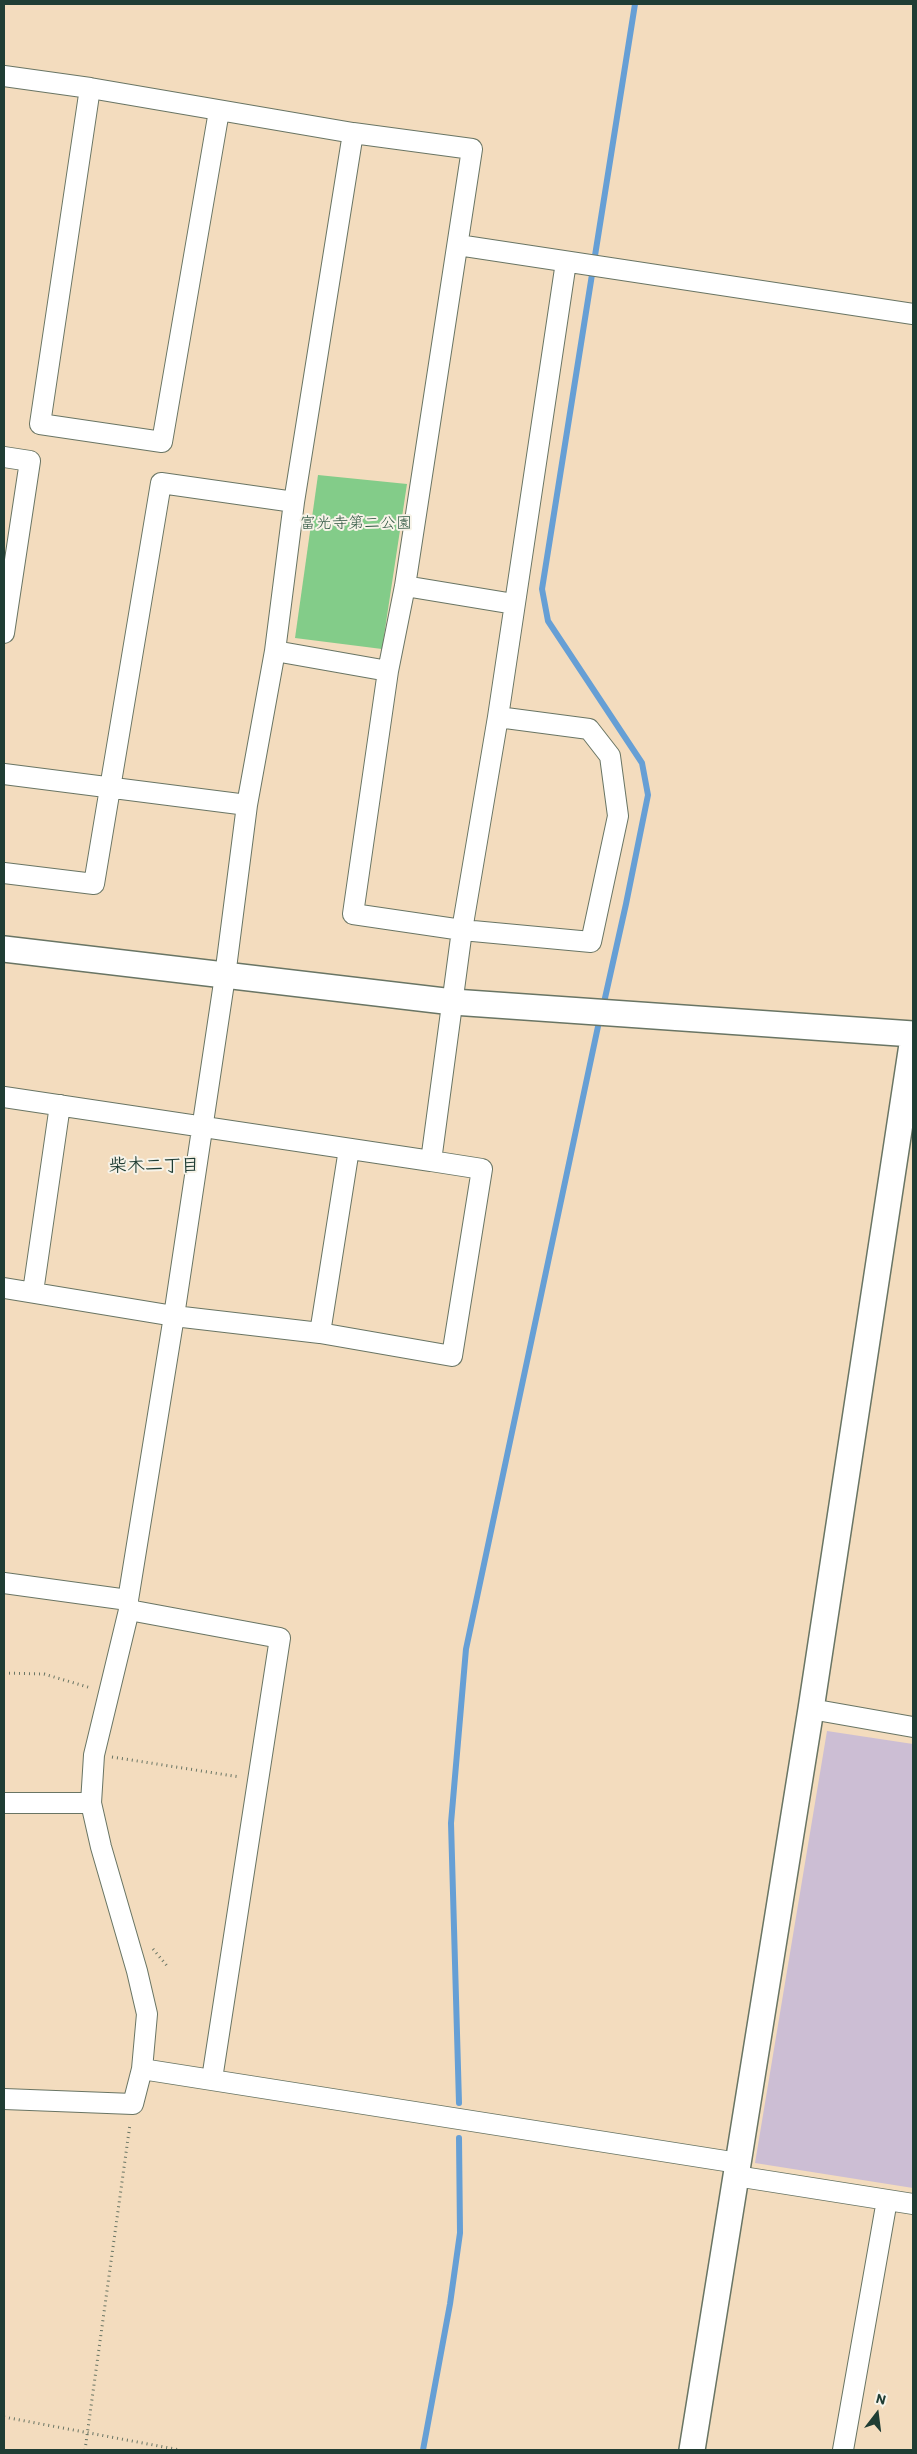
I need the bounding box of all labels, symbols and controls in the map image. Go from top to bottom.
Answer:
park label: 富光寺第二公園 [300,514,412,534]
district label: 柴木二丁目 [109,1155,199,1177]
north arrow [852,2389,902,2439]
text: N [874,2390,888,2408]

